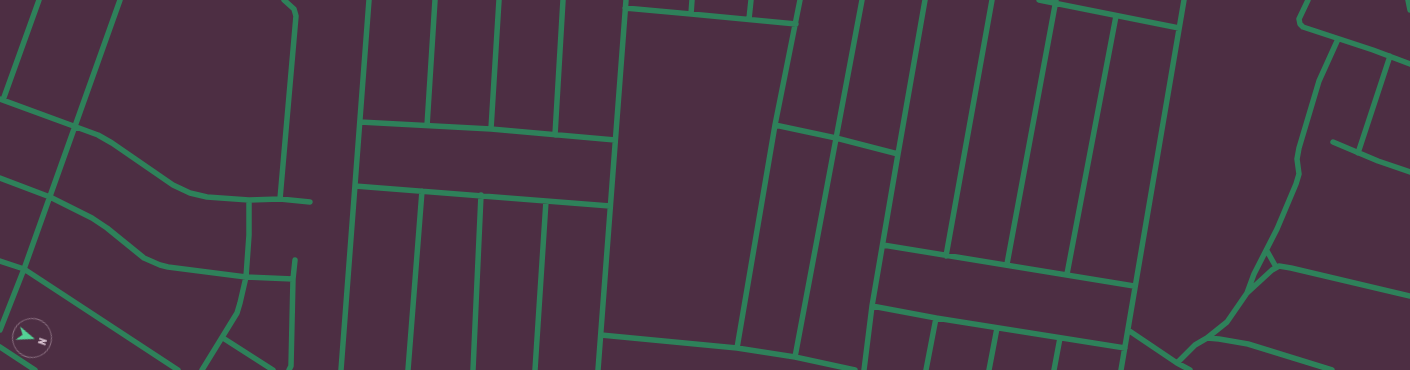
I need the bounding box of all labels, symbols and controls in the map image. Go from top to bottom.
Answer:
north arrow [12,318,52,358]
text: N [35,336,50,347]

